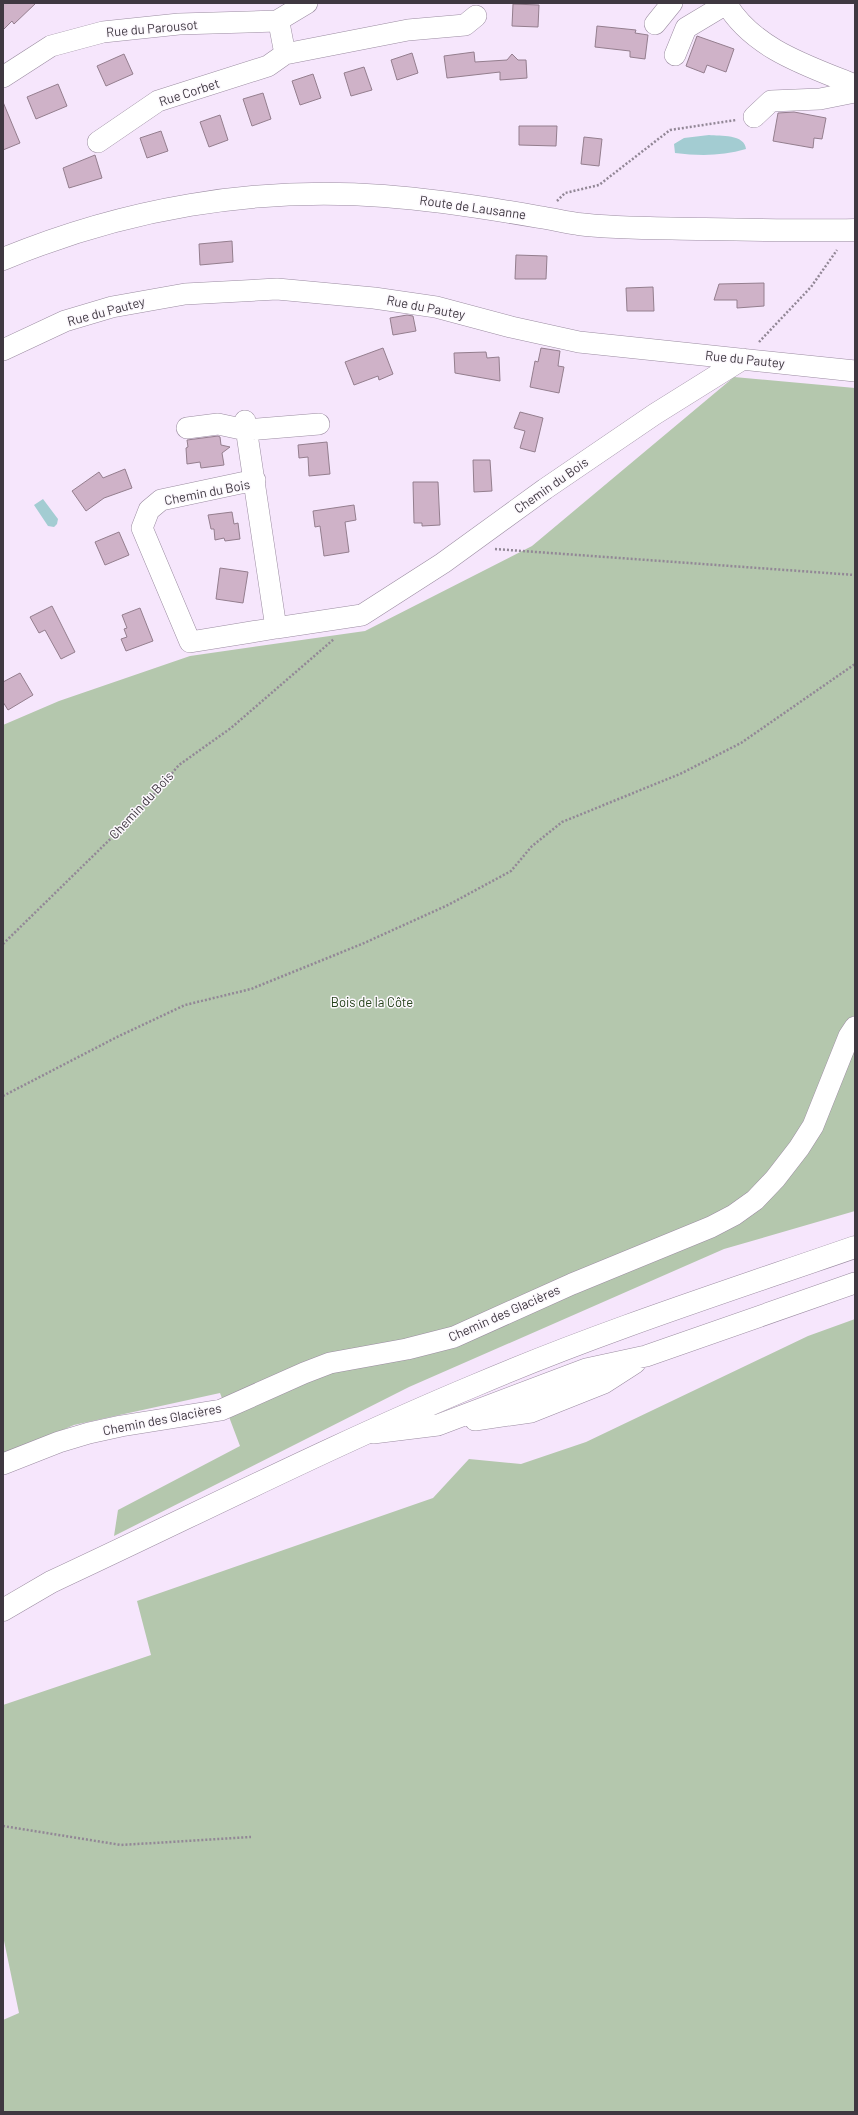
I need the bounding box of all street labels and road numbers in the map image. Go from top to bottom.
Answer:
street label: Rue du Parousot [105,16,199,40]
street label: Rue Corbet [157,75,221,109]
street label: Route de Lausanne [419,192,527,222]
street label: Rue du Pautey [385,292,467,322]
street label: Rue du Pautey [65,293,147,329]
street label: Rue du Pautey [705,347,785,371]
street label: Chemin du Bois [511,454,591,516]
street label: Chemin du Bois [163,476,251,508]
street label: Chemin du Bois [106,768,176,842]
street label: Chemin des Glacières [446,1281,562,1345]
street label: Chemin des Glacières [101,1400,223,1438]

